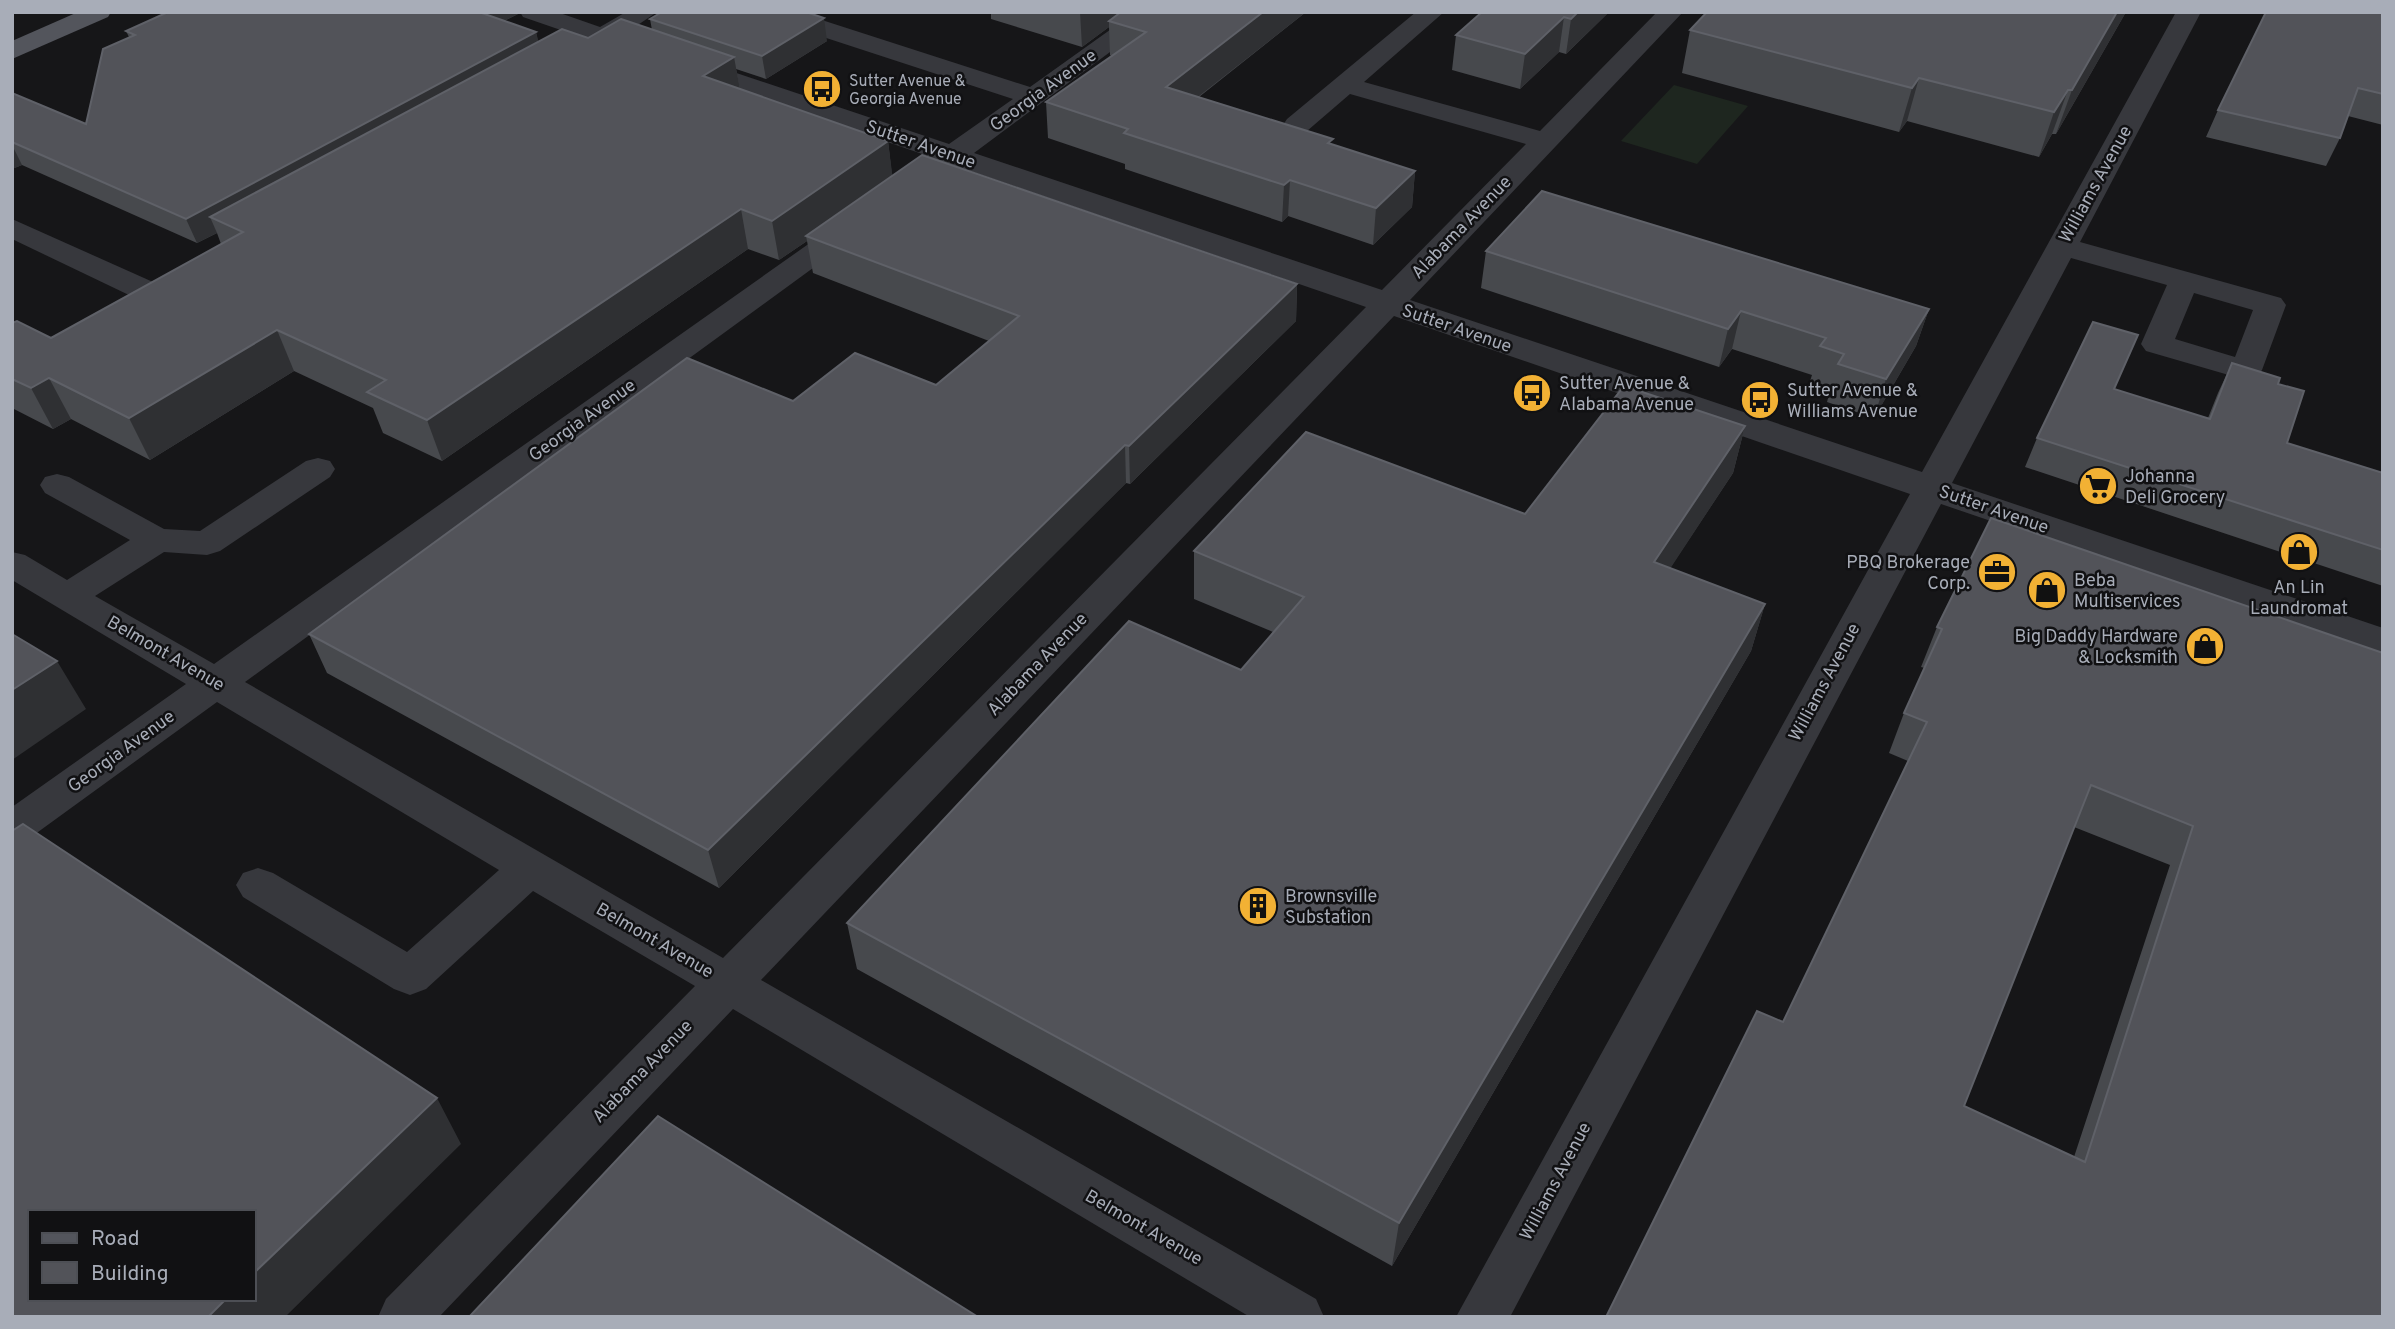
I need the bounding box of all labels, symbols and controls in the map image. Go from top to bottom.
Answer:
street label: Georgia Avenue [986,45,1102,138]
bus stop icon: Sutter Avenue & Georgia Avenue [801,68,843,110]
place label: Sutter Avenue & Georgia Avenue [849,72,966,110]
street label: Sutter Avenue [863,116,978,175]
street label: Williams Avenue [2055,122,2138,247]
street label: Alabama Avenue [1407,172,1517,285]
street label: Sutter Avenue [1399,300,1514,359]
bus stop icon: Sutter Avenue & Alabama Avenue [1511,372,1553,414]
place label: Sutter Avenue & Alabama Avenue [1559,373,1694,417]
street label: Georgia Avenue [525,375,641,468]
bus stop icon: Sutter Avenue & Williams Avenue [1739,379,1781,421]
place label: Sutter Avenue & Williams Avenue [1787,380,1918,424]
supermarket icon: Johanna Deli Grocery [2077,465,2119,507]
place label: Johanna Deli Grocery [2125,466,2225,510]
street label: Sutter Avenue [1936,481,2051,540]
shop icon: An Lin Laundromat [2278,531,2320,573]
office icon: PBQ Brokerage Corp. [1976,551,2018,593]
place label: PBQ Brokerage Corp. [1846,552,1970,596]
shop icon: Beba Multiservices [2026,569,2068,611]
place label: Beba Multiservices [2074,570,2181,614]
place label: An Lin Laundromat [2250,577,2348,621]
street label: Alabama Avenue [983,609,1093,722]
street label: Belmont Avenue [102,611,228,697]
street label: Williams Avenue [1784,620,1866,746]
shop icon: Big Daddy Hardware & Locksmith [2184,625,2226,667]
place label: Big Daddy Hardware & Locksmith [2015,626,2178,670]
street label: Georgia Avenue [64,706,180,799]
building icon: Brownsville Substation [1237,885,1279,927]
place label: Brownsville Substation [1285,886,1377,930]
street label: Belmont Avenue [591,898,717,984]
street label: Alabama Avenue [588,1016,698,1129]
street label: Williams Avenue [1515,1119,1597,1245]
street label: Belmont Avenue [1080,1185,1206,1271]
legend [28,1210,256,1301]
text: Road [91,1226,140,1253]
text: Building [91,1261,169,1288]

